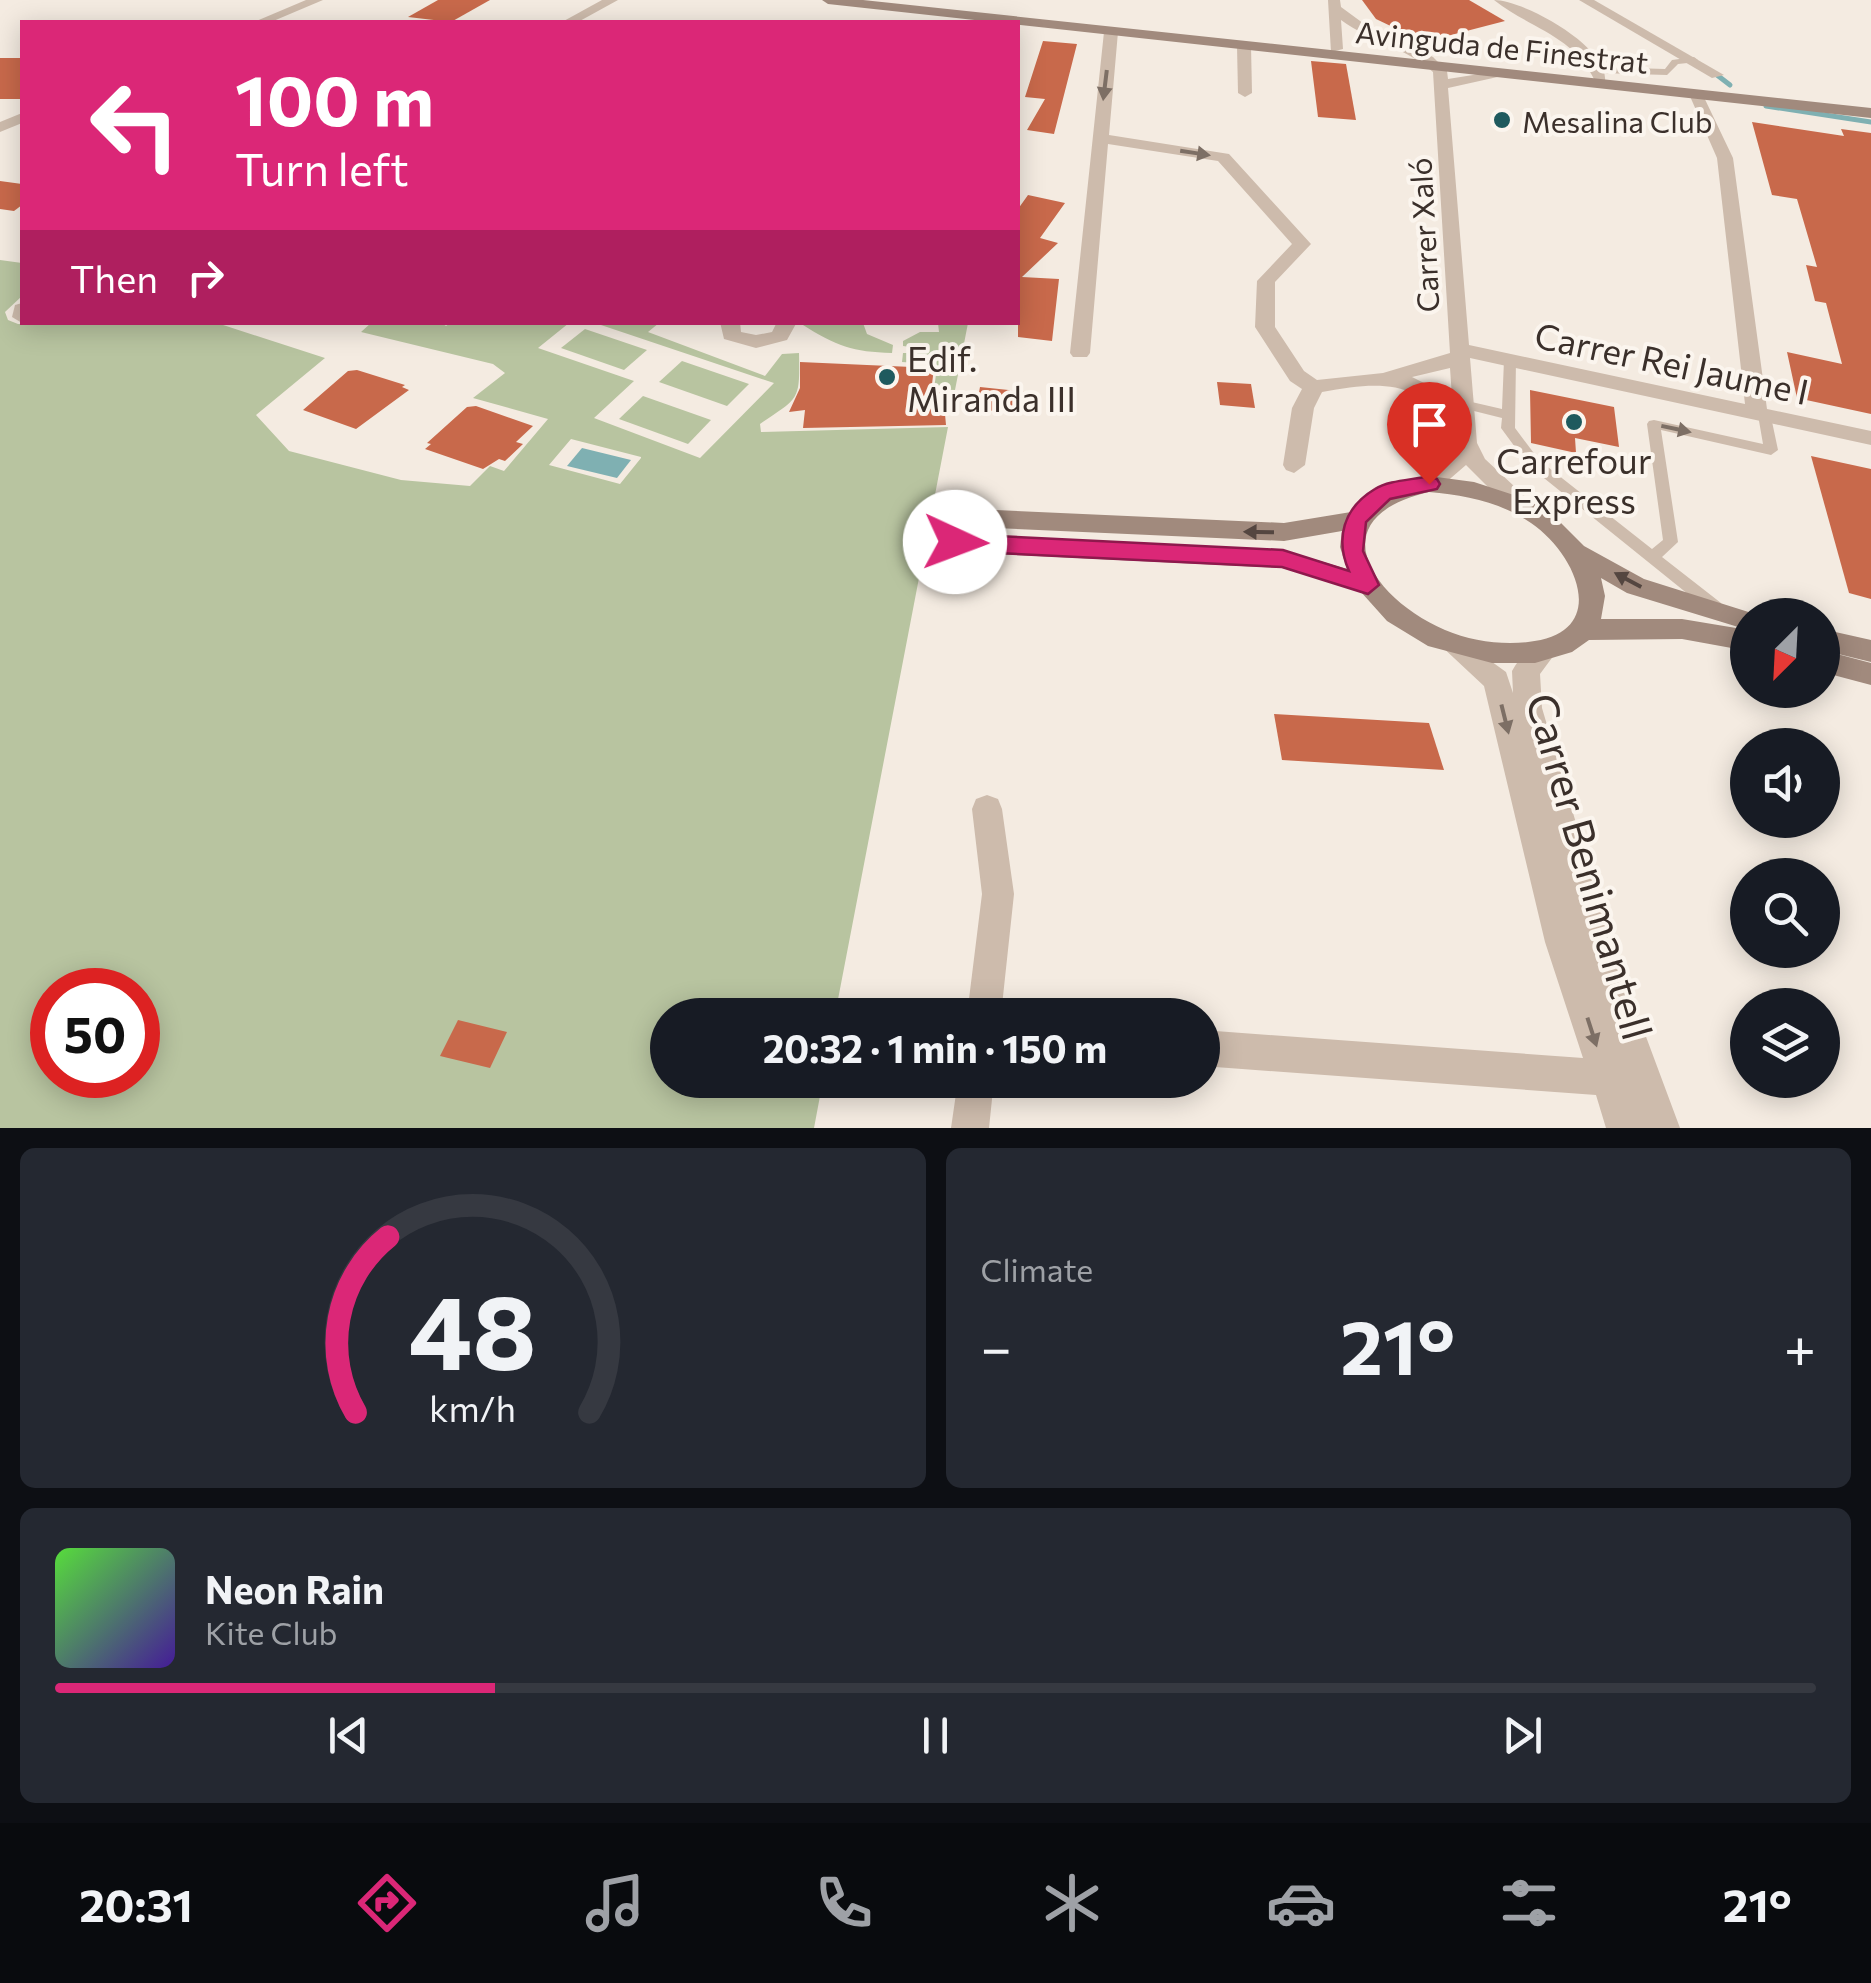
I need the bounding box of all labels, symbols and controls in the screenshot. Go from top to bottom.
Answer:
street label: Avinguda de Finestrat [1354,12,1650,80]
text: 100 m [235,55,434,140]
icon: left [70,60,200,190]
one-way arrow [1097,69,1113,101]
place label: Mesalina Club [1522,102,1712,139]
marker: Mesalina Club [1491,109,1513,131]
text: Turn left [235,140,409,195]
one-way arrow [1179,146,1211,161]
street label: Carrer Xaló [1400,157,1446,313]
icon: right [178,250,233,305]
text: Then [70,254,158,301]
street label: Carrer Rei Jaume I [1531,312,1813,412]
place label: Edif. Miranda III [907,336,1076,419]
marker: Edif. Miranda III [876,366,898,388]
pin [1387,382,1472,485]
icon: arrive [1402,397,1457,452]
marker: Carrefour Express [1563,411,1585,433]
one-way arrow [1661,422,1692,437]
place label: Carrefour Express [1496,438,1652,521]
position arrow [903,490,1007,594]
one-way arrow [1242,523,1274,539]
one-way arrow [1613,572,1642,589]
north arrow [1730,598,1840,708]
map controls [1730,598,1840,1098]
street label: Carrer Benimantell [1517,687,1665,1045]
one-way arrow [1498,704,1513,735]
button: sound [1730,728,1840,838]
button: search [1730,858,1840,968]
speed limit sign: 50 [30,968,160,1098]
button: layers [1730,988,1840,1098]
one-way arrow [1586,1018,1601,1048]
text: 20:32 · 1 min · 150 m [763,1024,1107,1071]
text: Climate [981,1249,1093,1289]
text: 48 [409,1264,537,1391]
text: 21° [1340,1299,1455,1390]
text: − [981,1312,1012,1379]
text: + [1784,1312,1816,1379]
text: km/h [429,1386,516,1429]
text: Neon Rain [205,1565,384,1612]
text: Kite Club [205,1612,337,1652]
icon: previous [321,1708,376,1763]
icon: pause [908,1708,963,1763]
icon: next [1495,1708,1550,1763]
icon: directions [352,1868,422,1938]
icon: music [580,1868,650,1938]
icon: phone [809,1868,879,1938]
icon: climate [1037,1868,1107,1938]
icon: car [1266,1868,1336,1938]
icon: filters [1494,1868,1564,1938]
text: 20:31 [79,1876,193,1931]
text: 21° [1723,1876,1792,1931]

